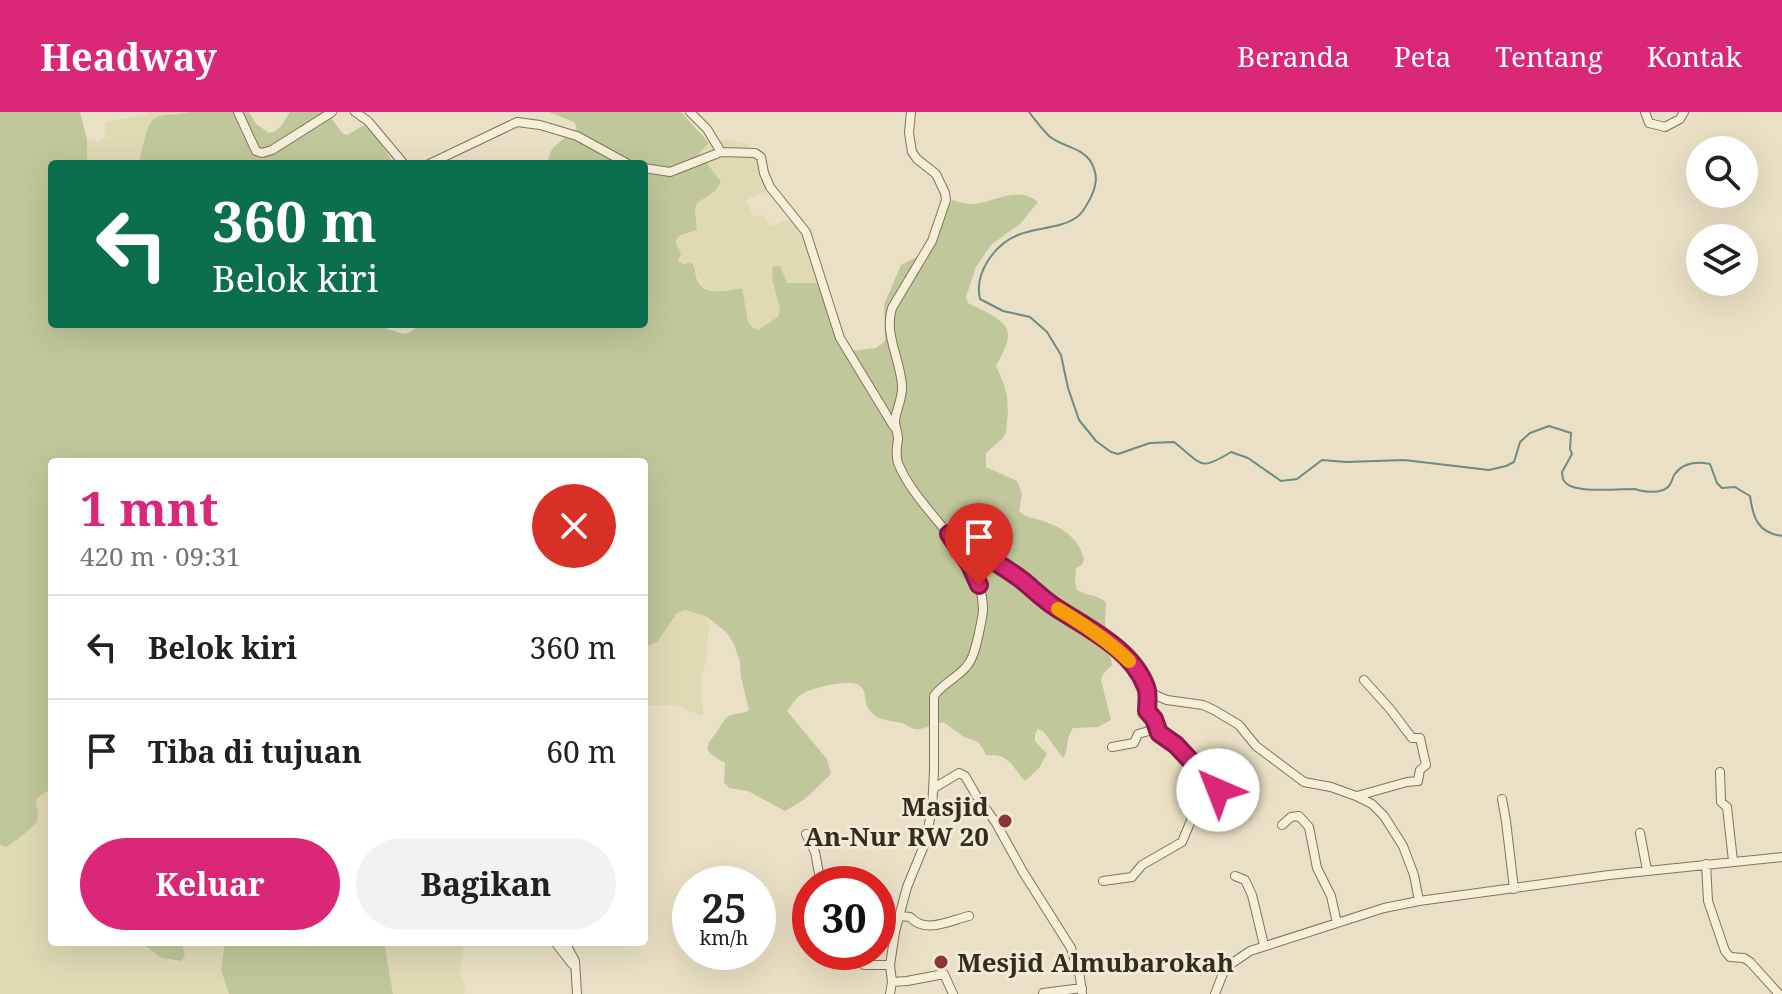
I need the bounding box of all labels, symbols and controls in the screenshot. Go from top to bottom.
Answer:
text: Headway [40,30,217,82]
text: Beranda [1237,37,1350,75]
text: Peta [1394,37,1451,75]
text: Tentang [1495,37,1603,75]
text: Kontak [1647,37,1742,75]
map controls [1686,136,1758,296]
button: search [1686,136,1758,208]
text: 360 m [212,182,377,258]
icon: left [80,192,184,296]
button: layers [1686,224,1758,296]
text: Belok kiri [212,254,378,303]
text: 1 mnt [80,475,218,540]
button: close [532,484,616,568]
pin [945,503,1013,585]
icon: arrive [957,515,1001,559]
text: 420 m · 09:31 [80,538,241,574]
icon: left [80,625,124,669]
text: Belok kiri [148,627,297,668]
text: 360 m [530,627,616,668]
icon: arrive [80,729,124,773]
text: Tiba di tujuan [148,731,362,772]
text: 60 m [546,731,616,772]
position arrow [1176,748,1260,832]
place label: Masjid An-Nur RW 20 [804,788,989,854]
marker: Masjid An-Nur RW 20 [996,812,1014,830]
button: Keluar [80,838,340,930]
button: Bagikan [356,838,616,930]
speed limit sign: 30 [792,866,896,970]
text: 25 [701,880,747,935]
text: km/h [699,924,749,951]
place label: Mesjid Almubarokah [957,944,1234,980]
marker: Mesjid Almubarokah [932,953,950,971]

